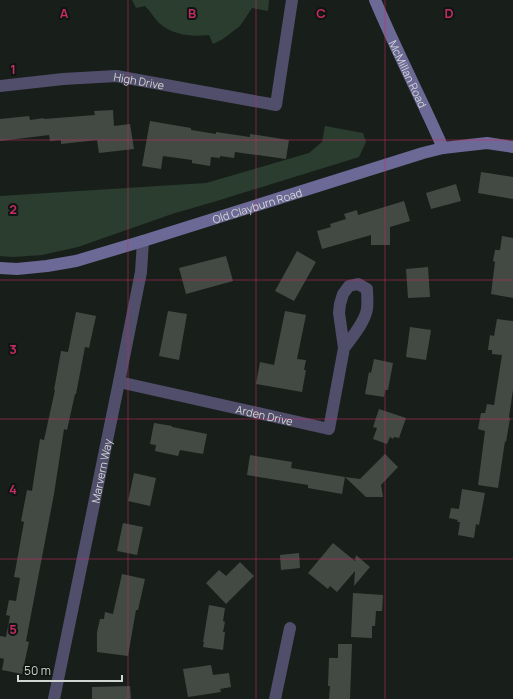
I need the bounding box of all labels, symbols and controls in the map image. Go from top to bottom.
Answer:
text: A [60,4,69,22]
text: B [188,4,196,22]
text: C [316,4,326,22]
text: D [444,4,454,22]
street label: McMillan Road [386,37,431,110]
text: 1 [10,60,16,78]
street label: High Drive [113,68,166,92]
street label: Old Clayburn Road [210,184,304,226]
text: 2 [9,200,17,218]
text: 3 [9,340,17,358]
street label: Arden Drive [234,401,295,428]
street label: Marvern Way [87,437,115,504]
text: 4 [9,480,17,498]
text: 5 [9,620,17,638]
scale bar [18,657,122,683]
text: 50 m [24,662,51,679]

